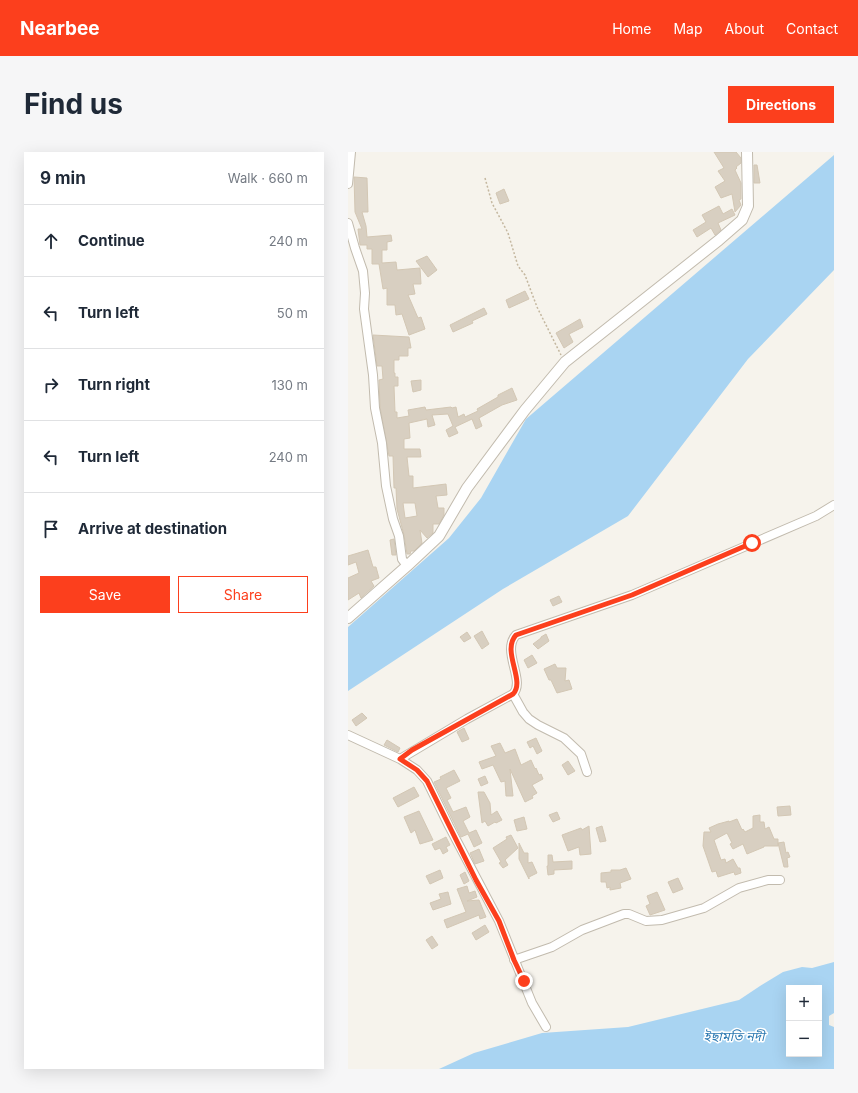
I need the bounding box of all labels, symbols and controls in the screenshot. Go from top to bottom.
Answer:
text: Nearbee [20,17,100,40]
text: Home [612,20,651,37]
text: Map [673,20,703,37]
text: About [725,20,764,37]
text: Contact [786,20,838,37]
button: Directions [728,86,834,123]
text: Find us [24,87,123,121]
text: 9 min [40,168,86,188]
text: Walk · 660 m [228,170,308,186]
icon: ahead [40,230,62,252]
text: Continue [78,231,145,250]
text: 240 m [269,233,308,249]
icon: left [40,302,62,324]
text: Turn left [78,303,139,322]
text: 50 m [277,305,308,321]
icon: right [40,374,62,396]
text: Turn right [78,375,150,394]
text: 130 m [271,377,308,393]
icon: left [40,446,62,468]
text: Turn left [78,447,139,466]
text: 240 m [269,449,308,465]
icon: arrive [40,518,62,540]
text: Arrive at destination [78,519,227,538]
route start [743,534,761,552]
button: Save [40,576,170,613]
button: Share [178,576,308,613]
route end [515,972,533,990]
map controls [786,985,822,1057]
button: + [786,985,822,1021]
button: − [786,1021,822,1057]
water label: ইছামতি নদী [703,1028,767,1044]

